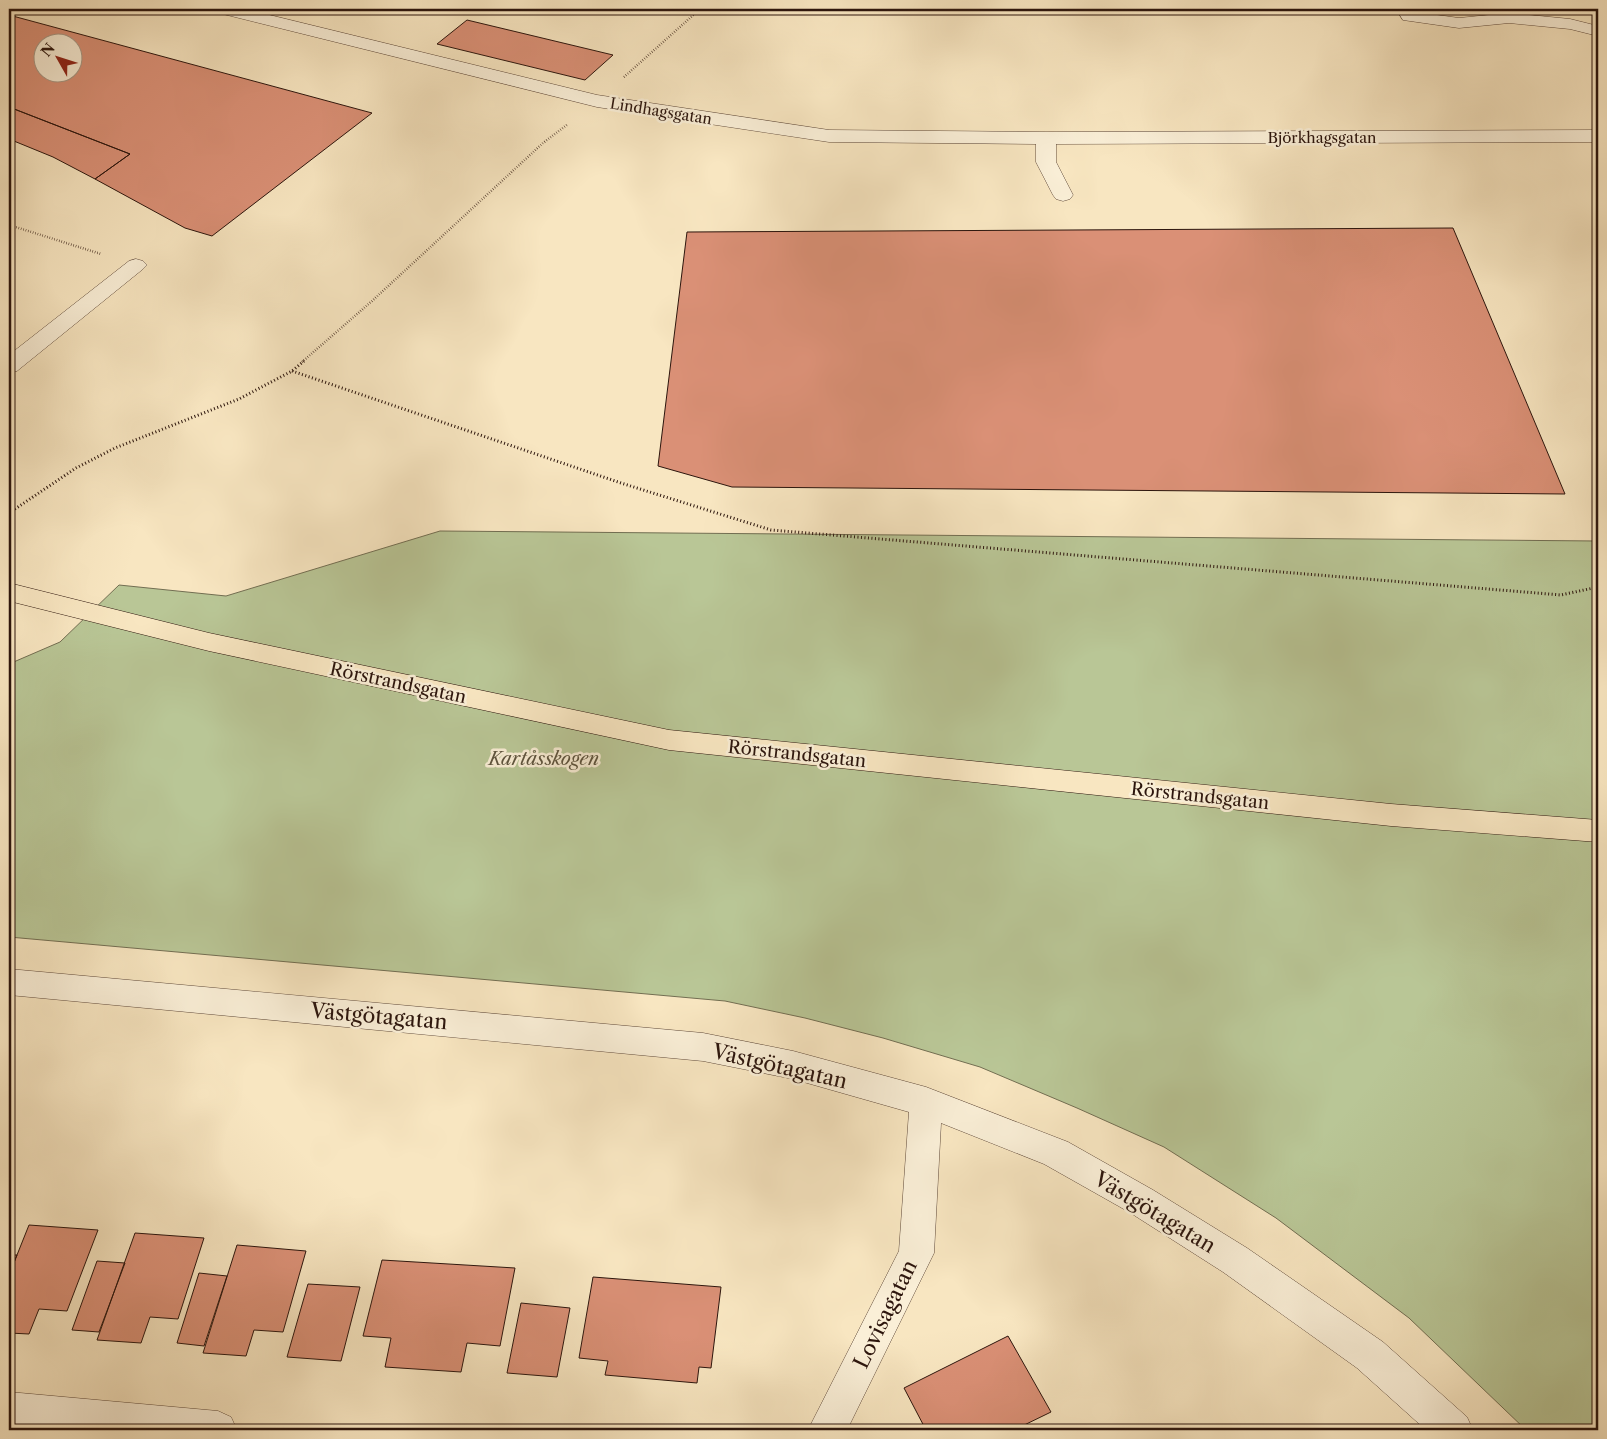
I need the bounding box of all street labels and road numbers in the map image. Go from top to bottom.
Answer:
street label: Lindhagsgatan [609,94,714,129]
street label: Björkhagsgatan [1268,128,1377,147]
street label: Rörstrandsgatan [328,658,468,708]
street label: Rörstrandsgatan [727,736,867,772]
street label: Rörstrandsgatan [1130,778,1270,814]
street label: Västgötagatan [308,997,449,1034]
street label: Västgötagatan [709,1038,850,1094]
street label: Västgötagatan [1089,1165,1220,1258]
street label: Lovisagatan [848,1256,922,1372]

